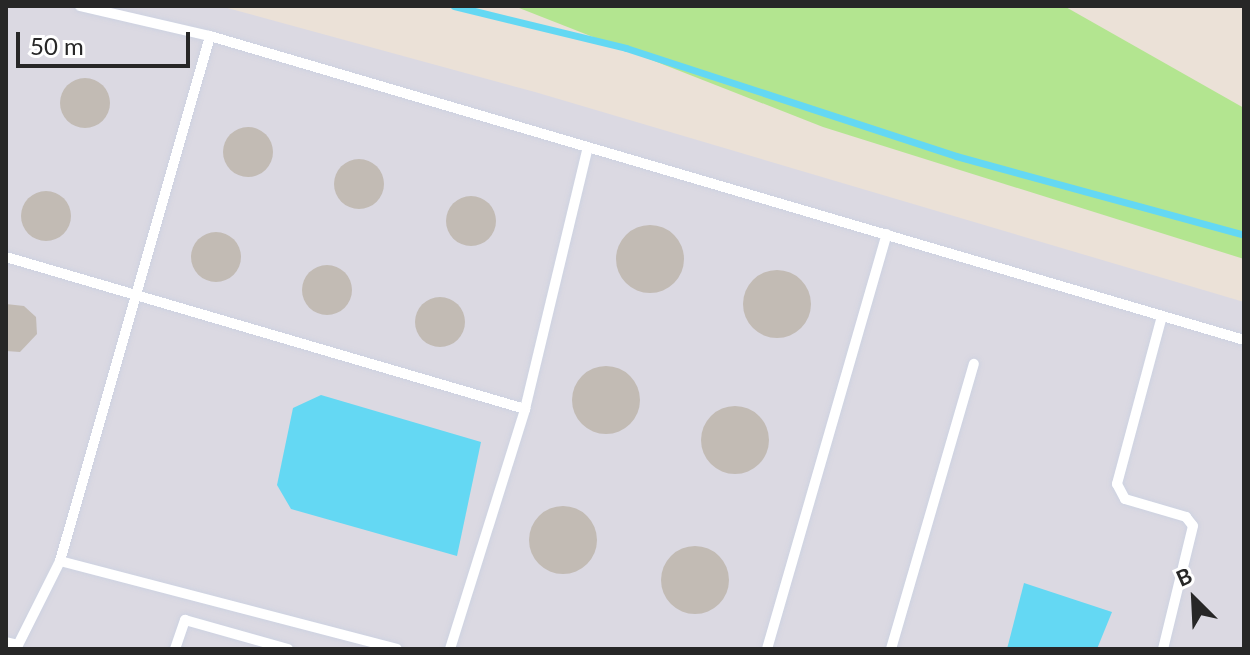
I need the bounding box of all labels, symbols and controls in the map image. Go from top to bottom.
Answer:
scale bar [20,16,194,66]
text: 50 m [30,31,84,60]
north arrow [1154,559,1234,639]
text: B [1172,561,1196,592]

